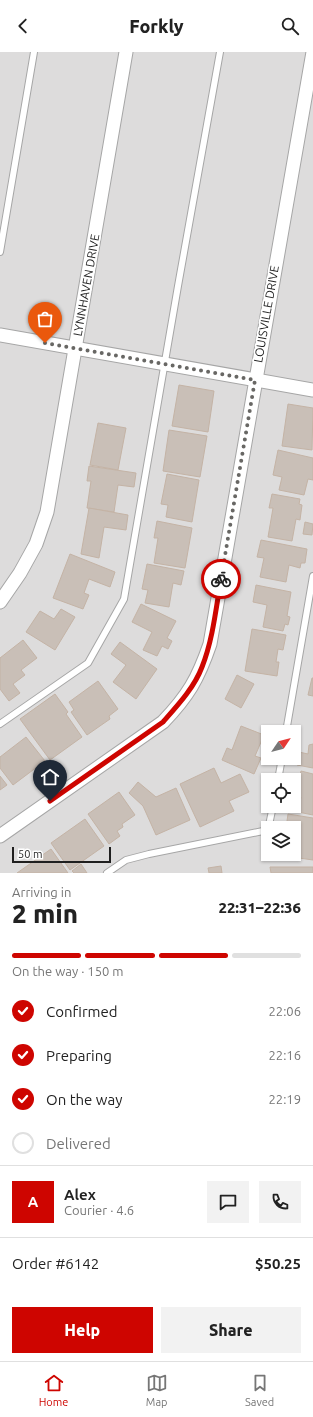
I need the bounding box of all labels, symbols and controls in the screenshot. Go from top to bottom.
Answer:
icon: back [12,15,34,37]
icon: search [279,15,301,37]
text: Forkly [129,16,184,36]
street label: LYNNHAVEN DRIVE [71,233,101,337]
street label: LOUISVILLE DRIVE [251,264,281,364]
pin [28,302,62,343]
icon: bag [34,308,56,330]
courier [201,559,241,599]
icon: bike [210,568,232,590]
north arrow [261,725,301,765]
map controls [261,725,301,861]
pin [33,760,67,801]
icon: home [39,766,61,788]
button: locate [261,773,301,813]
button: layers [261,821,301,861]
scale bar [12,845,111,864]
text: 50 m [18,848,42,860]
text: Arriving in [12,885,71,899]
text: 2 min [12,899,78,928]
text: 22:31–22:36 [218,899,301,916]
text: On the way · 150 m [12,964,124,978]
icon: check [12,1000,34,1022]
text: Confirmed [46,1003,118,1020]
text: 22:06 [268,1004,301,1018]
icon: check [12,1044,34,1066]
text: Preparing [46,1047,112,1064]
text: 22:16 [268,1048,301,1062]
icon: check [12,1088,34,1110]
text: On the way [46,1091,122,1108]
text: 22:19 [268,1092,301,1106]
text: Delivered [46,1135,111,1152]
button: chat [207,1181,249,1223]
button: phone [259,1181,301,1223]
text: Alex [64,1186,96,1203]
text: A [28,1193,38,1210]
text: Courier · 4.6 [64,1203,134,1217]
text: Order #6142 [12,1255,99,1272]
text: $50.25 [255,1255,301,1272]
button: Help [12,1307,153,1353]
button: Share [161,1307,301,1353]
tab: Home [39,1372,68,1408]
tab: Map [146,1372,168,1408]
tab: Saved [245,1372,274,1408]

